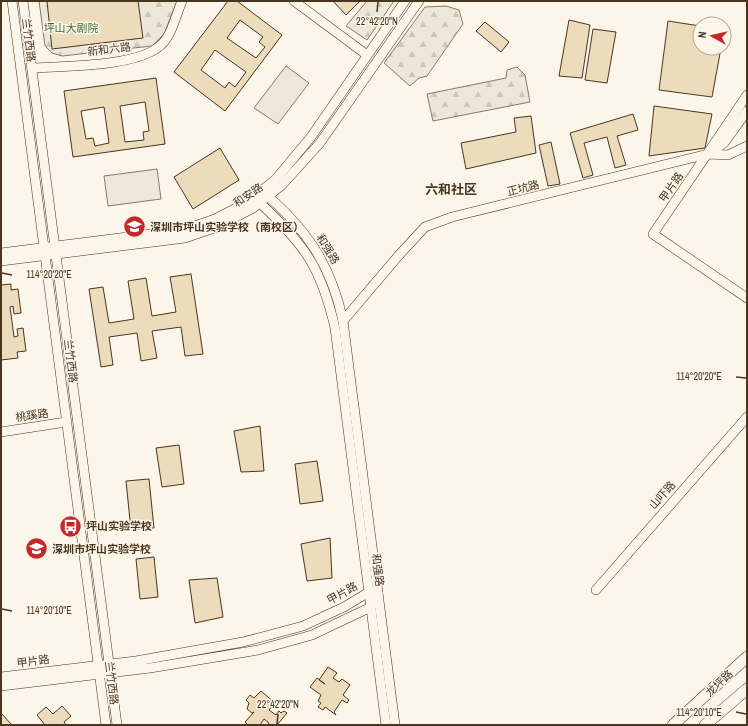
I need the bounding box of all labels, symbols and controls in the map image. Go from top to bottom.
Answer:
text: 22°42'20"N [356,15,398,28]
north arrow [692,16,732,56]
street label: 兰竹西路 [19,17,39,63]
park label: 坪山大剧院 [44,21,99,35]
text: N [695,30,709,39]
street label: 新和六路 [86,39,132,59]
street label: 甲片路 [656,169,686,205]
street label: 正坑路 [505,177,541,199]
street label: 和安路 [230,180,266,210]
district label: 六和社区 [425,181,477,198]
school or university icon: 深圳市坪山实验学校（南校区） [121,214,147,240]
place label: 深圳市坪山实验学校（南校区） [150,220,304,234]
street label: 和强路 [314,231,342,267]
text: 114°20'20"E [26,268,72,281]
street label: 兰竹西路 [61,338,81,384]
text: 114°20'20"E [676,370,722,383]
street label: 桃蹊路 [15,406,49,424]
street label: 山吓路 [646,478,678,512]
bus stop icon: 坪山实验学校 [57,513,83,539]
place label: 坪山实验学校 [86,519,152,533]
school or university icon: 深圳市坪山实验学校 [23,536,49,562]
place label: 深圳市坪山实验学校 [52,542,151,556]
street label: 和强路 [369,553,387,587]
street label: 甲片路 [324,579,360,607]
text: 114°20'10"E [26,604,72,617]
street label: 甲片路 [16,652,50,670]
street label: 兰竹西路 [102,660,122,706]
street label: 龙坪路 [702,667,736,699]
text: 22°42'20"N [257,698,299,711]
text: 114°20'10"E [676,706,722,719]

